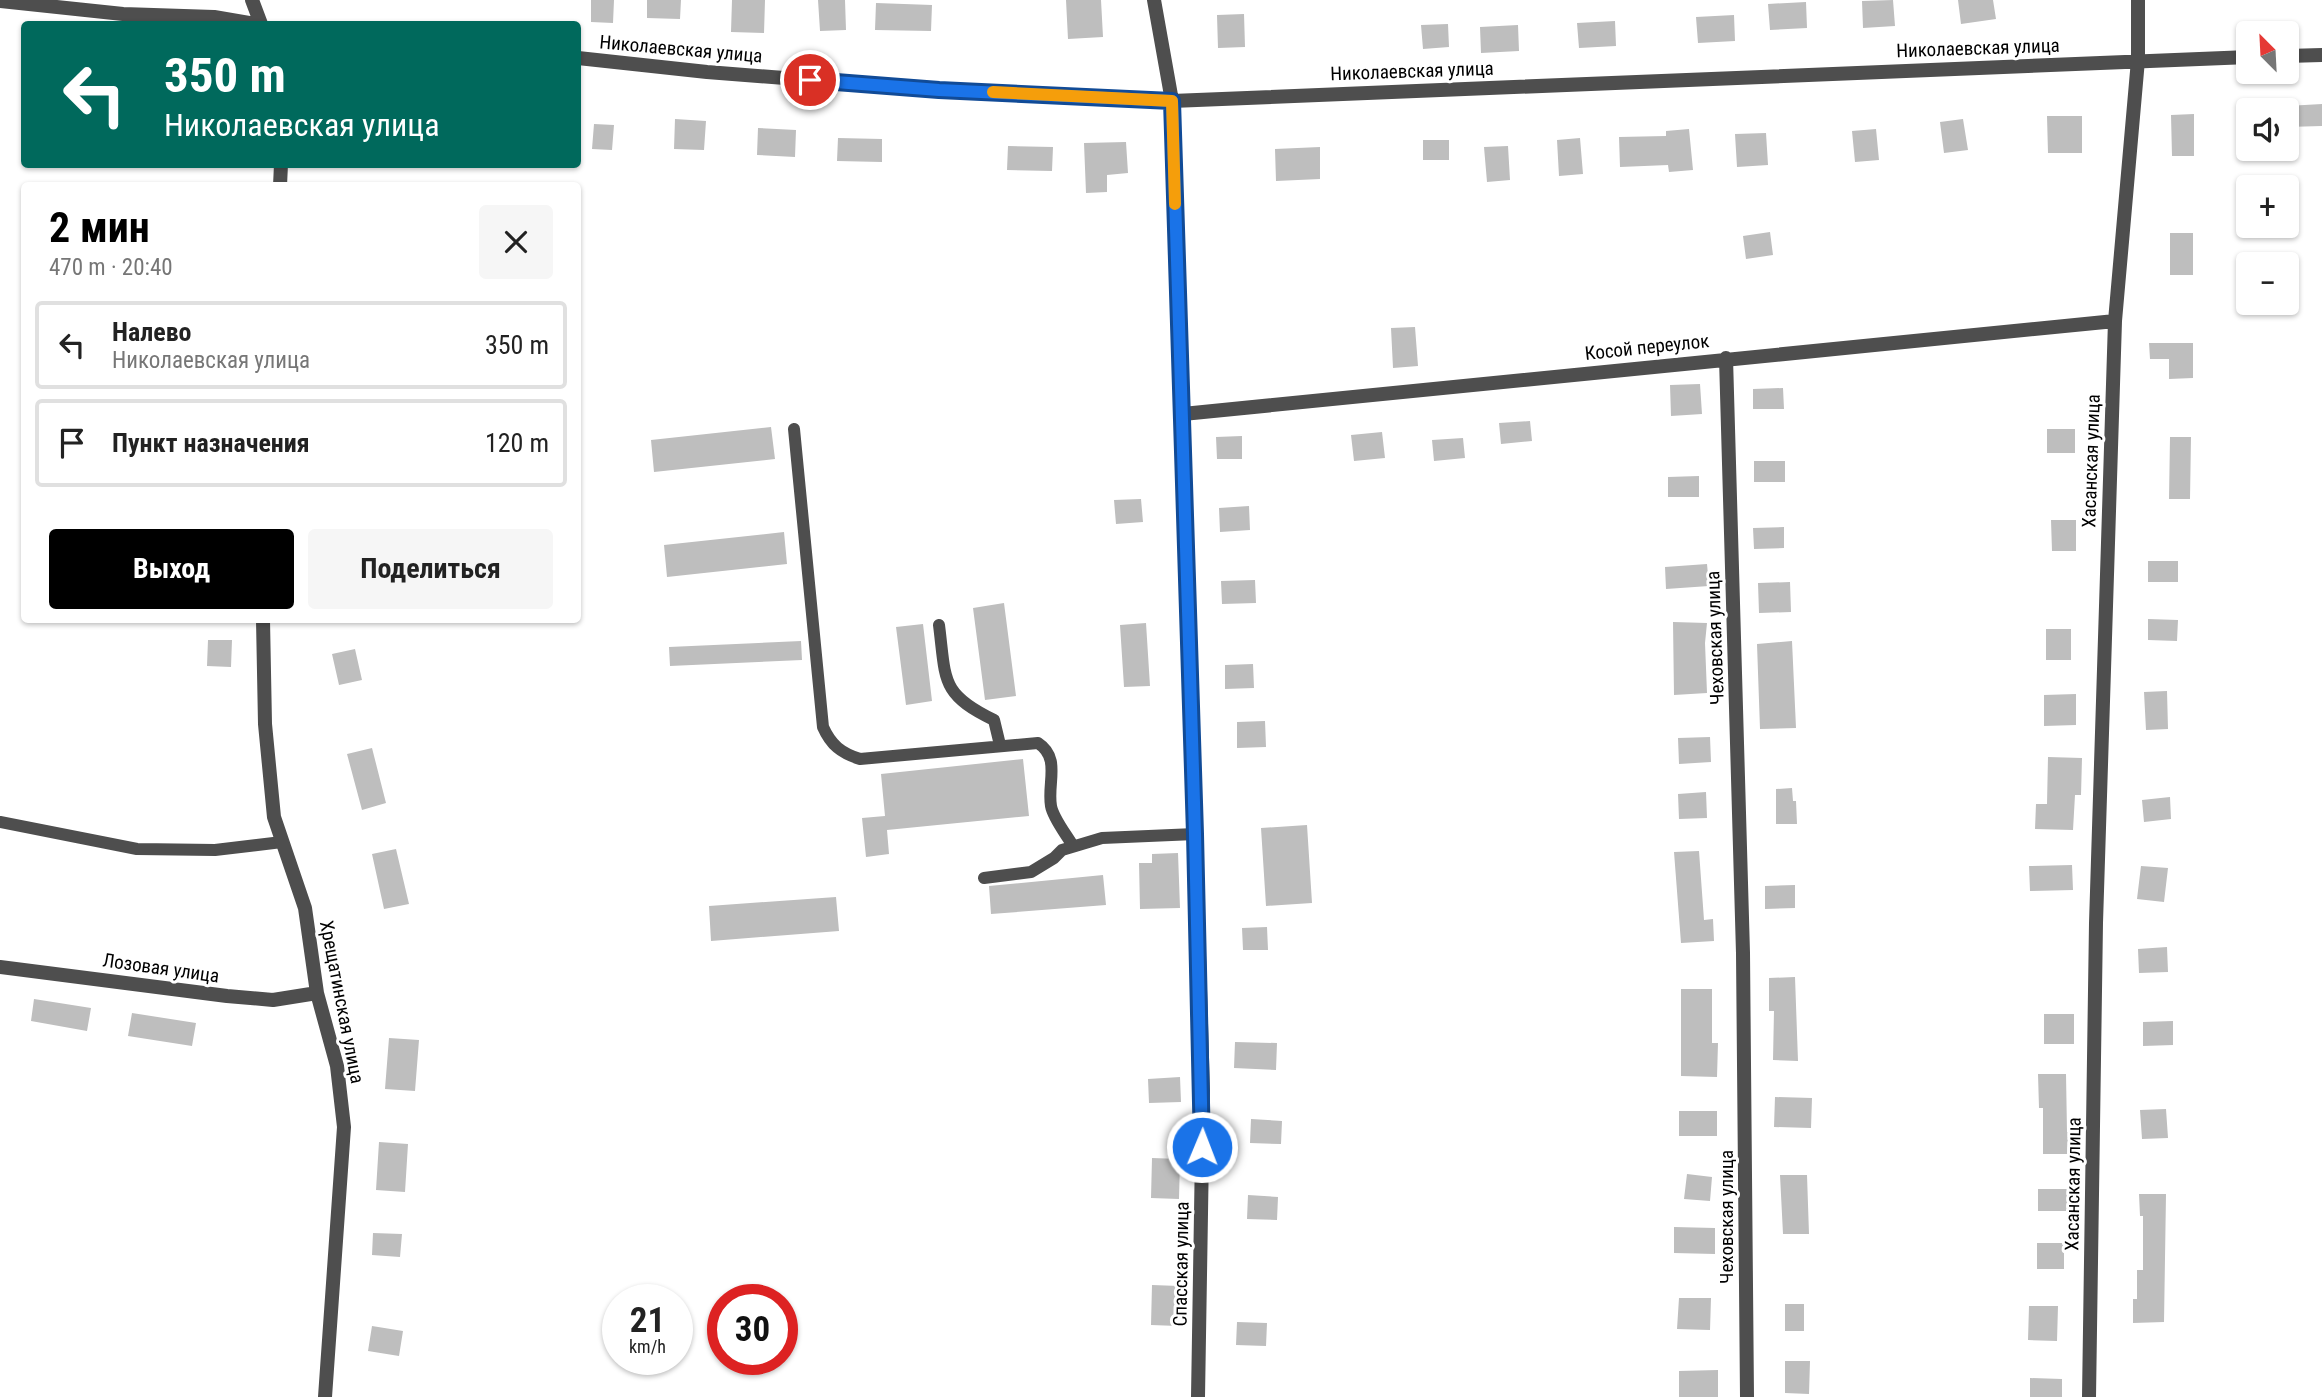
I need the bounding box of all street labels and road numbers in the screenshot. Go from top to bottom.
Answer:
street label: Николаевская улица [599,30,763,68]
street label: Николаевская улица [1896,34,2060,62]
street label: Николаевская улица [1330,57,1494,85]
street label: Косой переулок [1584,329,1710,365]
street label: Хасанская улица [2077,394,2105,528]
street label: Чеховская улица [1701,571,1729,705]
street label: Хрещатинская улица [315,919,369,1085]
street label: Лозовая улица [101,948,221,988]
street label: Хасанская улица [2060,1117,2086,1251]
street label: Чеховская улица [1715,1150,1738,1284]
street label: Спасская улица [1168,1201,1194,1327]

